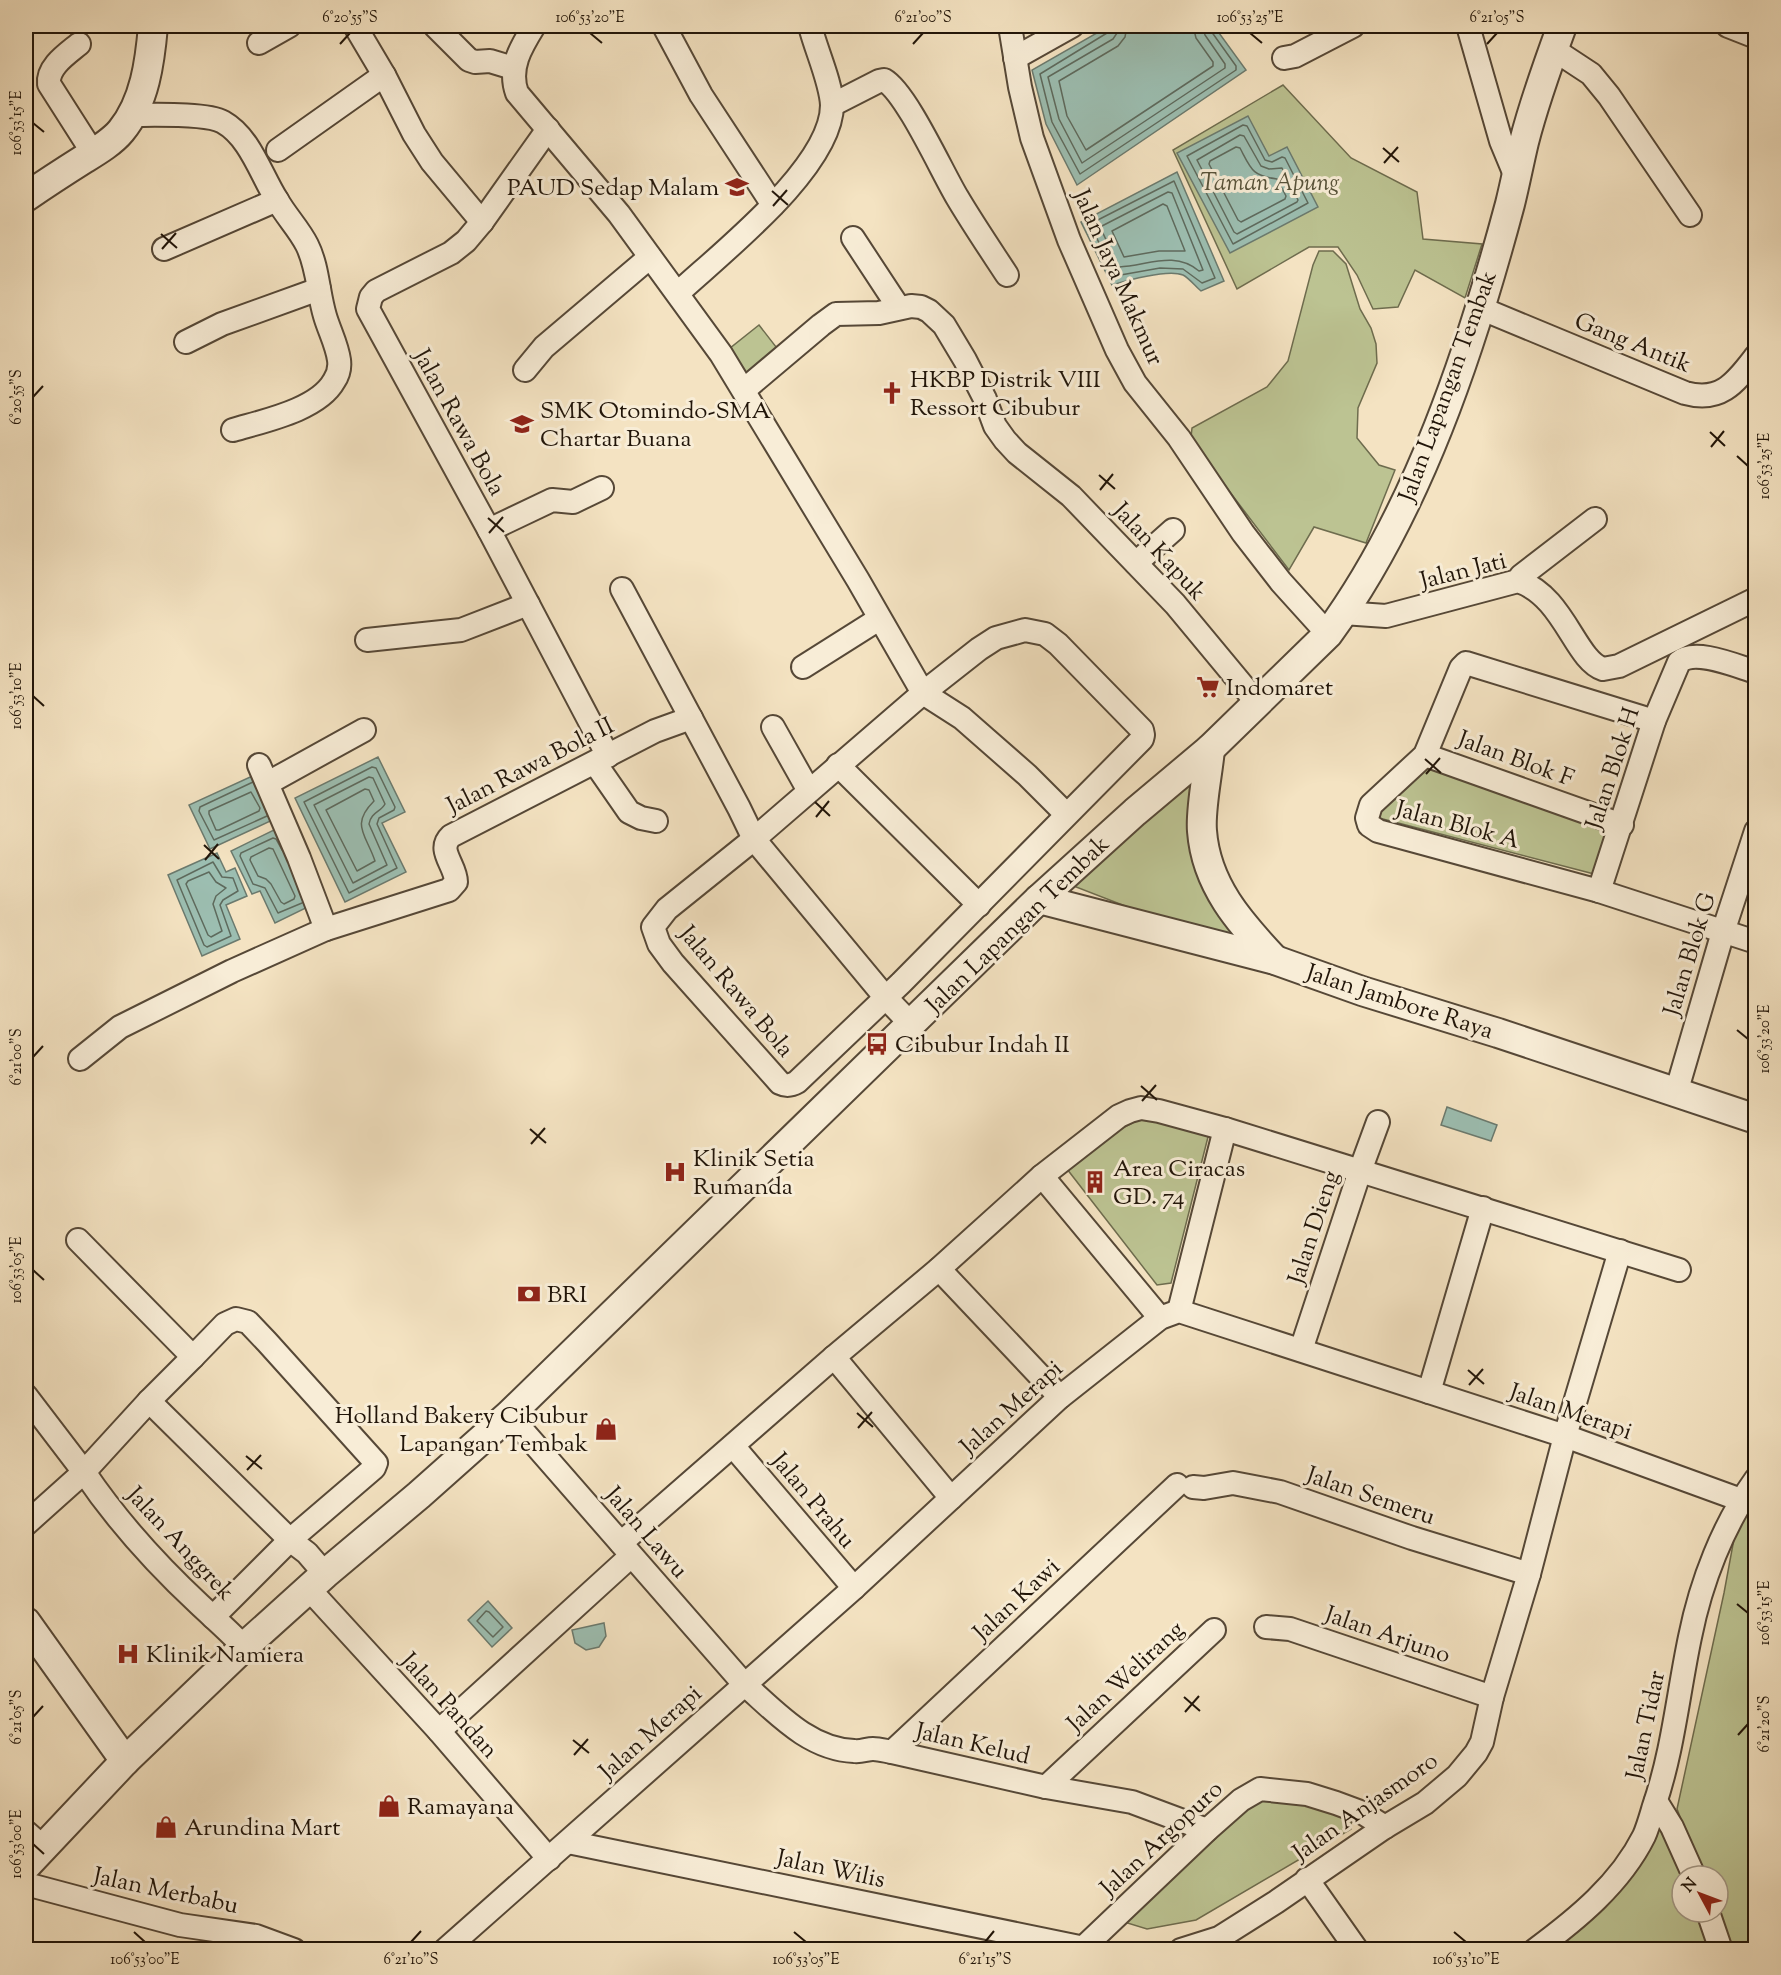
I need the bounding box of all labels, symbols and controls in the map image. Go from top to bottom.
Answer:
text: 6°20'55"S [322,8,378,29]
text: 106°53'20"E [555,8,625,29]
text: 6°21'00"S [894,8,952,29]
text: 106°53'25"E [1217,8,1283,29]
text: 6°21'05"S [1470,8,1524,29]
text: 106°53'15"E [7,91,28,155]
park label: Taman Apung [1200,167,1340,201]
place label: PAUD Sedap Malam [507,172,719,206]
school or university icon: PAUD Sedap Malam [724,174,750,200]
street label: Jalan Jaya Makmur [1062,182,1171,371]
street label: Jalan Lapangan Tembak [1391,266,1507,509]
street label: Gang Antik [1569,305,1696,383]
street label: Jalan Rawa Bola [403,342,513,503]
place label: HKBP Distrik VIII Ressort Cibubur [910,364,1101,426]
text: 6°20'55"S [7,369,28,425]
church icon: HKBP Distrik VIII Ressort Cibubur [879,380,905,406]
place label: SMK Otomindo-SMA Chartar Buana [540,395,772,457]
school or university icon: SMK Otomindo-SMA Chartar Buana [509,411,535,437]
text: 106°53'25"E [1755,433,1776,499]
street label: Jalan Kapuk [1103,494,1213,609]
street label: Jalan Jati [1415,545,1510,600]
text: 106°53'10"E [7,662,28,730]
place label: Indomaret [1226,672,1333,706]
supermarket icon: Indomaret [1195,674,1221,700]
street label: Jalan Blok H [1578,703,1650,836]
street label: Jalan Rawa Bola II [439,710,621,825]
street label: Jalan Blok F [1451,723,1578,797]
street label: Jalan Blok A [1390,793,1524,859]
street label: Jalan Lapangan Tembak [918,829,1118,1024]
street label: Jalan Blok G [1655,889,1726,1022]
street label: Jalan Rawa Bola [669,917,801,1066]
street label: Jalan Jambore Raya [1299,956,1497,1049]
text: 106°53'20"E [1755,1004,1776,1074]
text: 6°21'00"S [7,1028,28,1086]
place label: Cibubur Indah II [895,1029,1070,1063]
bus stop icon: Cibubur Indah II [864,1031,890,1057]
place label: Klinik Setia Rumanda [693,1143,815,1205]
place label: Area Ciracas GD. 74 [1113,1153,1245,1215]
hospital icon: Klinik Setia Rumanda [662,1159,688,1185]
street label: Jalan Dieng [1280,1166,1349,1291]
building icon: Area Ciracas GD. 74 [1082,1169,1108,1195]
text: 106°53'05"E [7,1237,28,1303]
place label: BRI [547,1279,587,1313]
bank icon: BRI [516,1281,542,1307]
street label: Jalan Merapi [952,1353,1071,1465]
street label: Jalan Merapi [1502,1375,1637,1450]
place label: Holland Bakery Cibubur Lapangan Tembak [335,1400,588,1462]
shop icon: Holland Bakery Cibubur Lapangan Tembak [593,1416,619,1442]
street label: Jalan Prahu [761,1444,863,1557]
street label: Jalan Semeru [1299,1458,1439,1535]
street label: Jalan Anggrek [116,1478,241,1609]
street label: Jalan Lawu [595,1478,695,1587]
street label: Jalan Kawi [965,1551,1069,1651]
text: 106°53'15"E [1755,1581,1776,1645]
street label: Jalan Arjuno [1318,1598,1455,1673]
street label: Jalan Welirang [1059,1614,1193,1742]
place label: Klinik Namiera [146,1639,304,1673]
hospital icon: Klinik Namiera [115,1641,141,1667]
street label: Jalan Pandan [390,1644,505,1767]
street label: Jalan Tidar [1618,1668,1675,1785]
street label: Jalan Merapi [591,1678,710,1790]
text: 6°21'05"S [7,1690,28,1744]
text: 6°21'20"S [1755,1695,1776,1753]
street label: Jalan Kelud [910,1715,1033,1775]
street label: Jalan Anjasmoro [1285,1745,1446,1872]
street label: Jalan Argopuro [1092,1774,1231,1907]
place label: Ramayana [407,1791,514,1825]
shop icon: Ramayana [376,1793,402,1819]
text: 106°53'00"E [7,1809,28,1879]
place label: Arundina Mart [184,1812,341,1846]
shop icon: Arundina Mart [153,1814,179,1840]
street label: Jalan Wilis [771,1841,888,1898]
street label: Jalan Merbabu [88,1860,241,1924]
north arrow [1670,1864,1730,1924]
text: N [1678,1873,1704,1898]
text: 106°53'00"E [110,1950,180,1971]
text: 6°21'10"S [383,1950,439,1971]
text: 106°53'05"E [773,1950,839,1971]
text: 6°21'15"S [959,1950,1011,1971]
text: 106°53'10"E [1432,1950,1500,1971]

